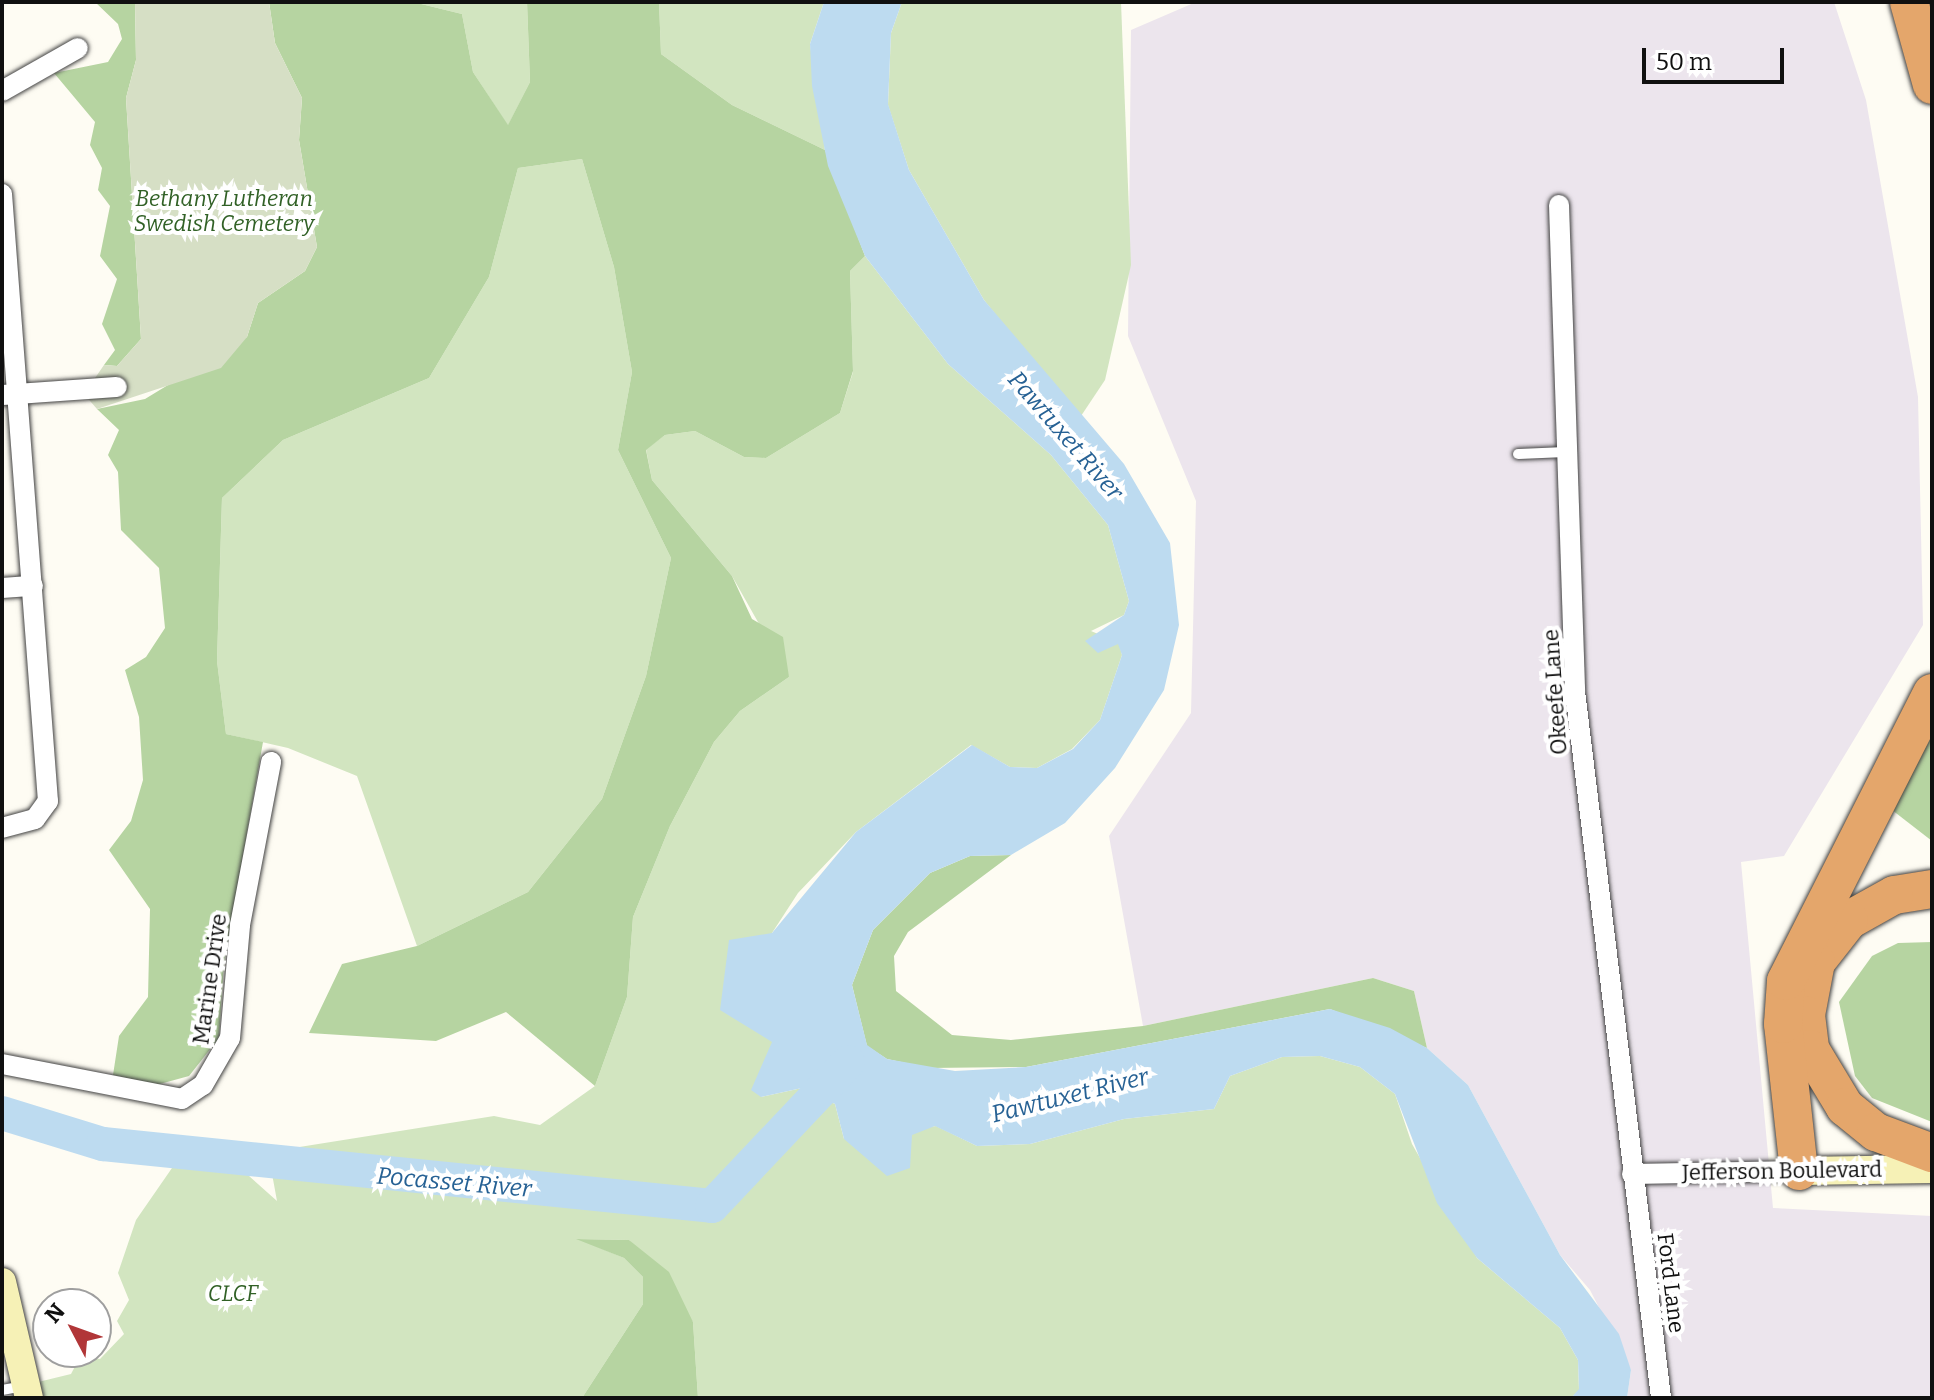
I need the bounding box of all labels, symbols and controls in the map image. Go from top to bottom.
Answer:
scale bar [1646,32,1788,82]
text: 50 m [1656,48,1712,76]
park label: Bethany Lutheran Swedish Cemetery [134,185,314,236]
water label: Pawtuxet River [1001,366,1129,506]
street label: Okeefe Lane [1537,628,1573,756]
street label: Marine Drive [188,912,232,1046]
water label: Pawtuxet River [988,1063,1152,1129]
street label: Jefferson Boulevard [1682,1156,1882,1186]
water label: Pocasset River [375,1162,533,1204]
street label: Ford Lane [1652,1232,1690,1334]
park label: CLCF [208,1281,258,1307]
north arrow [32,1288,112,1368]
text: N [39,1298,71,1329]

